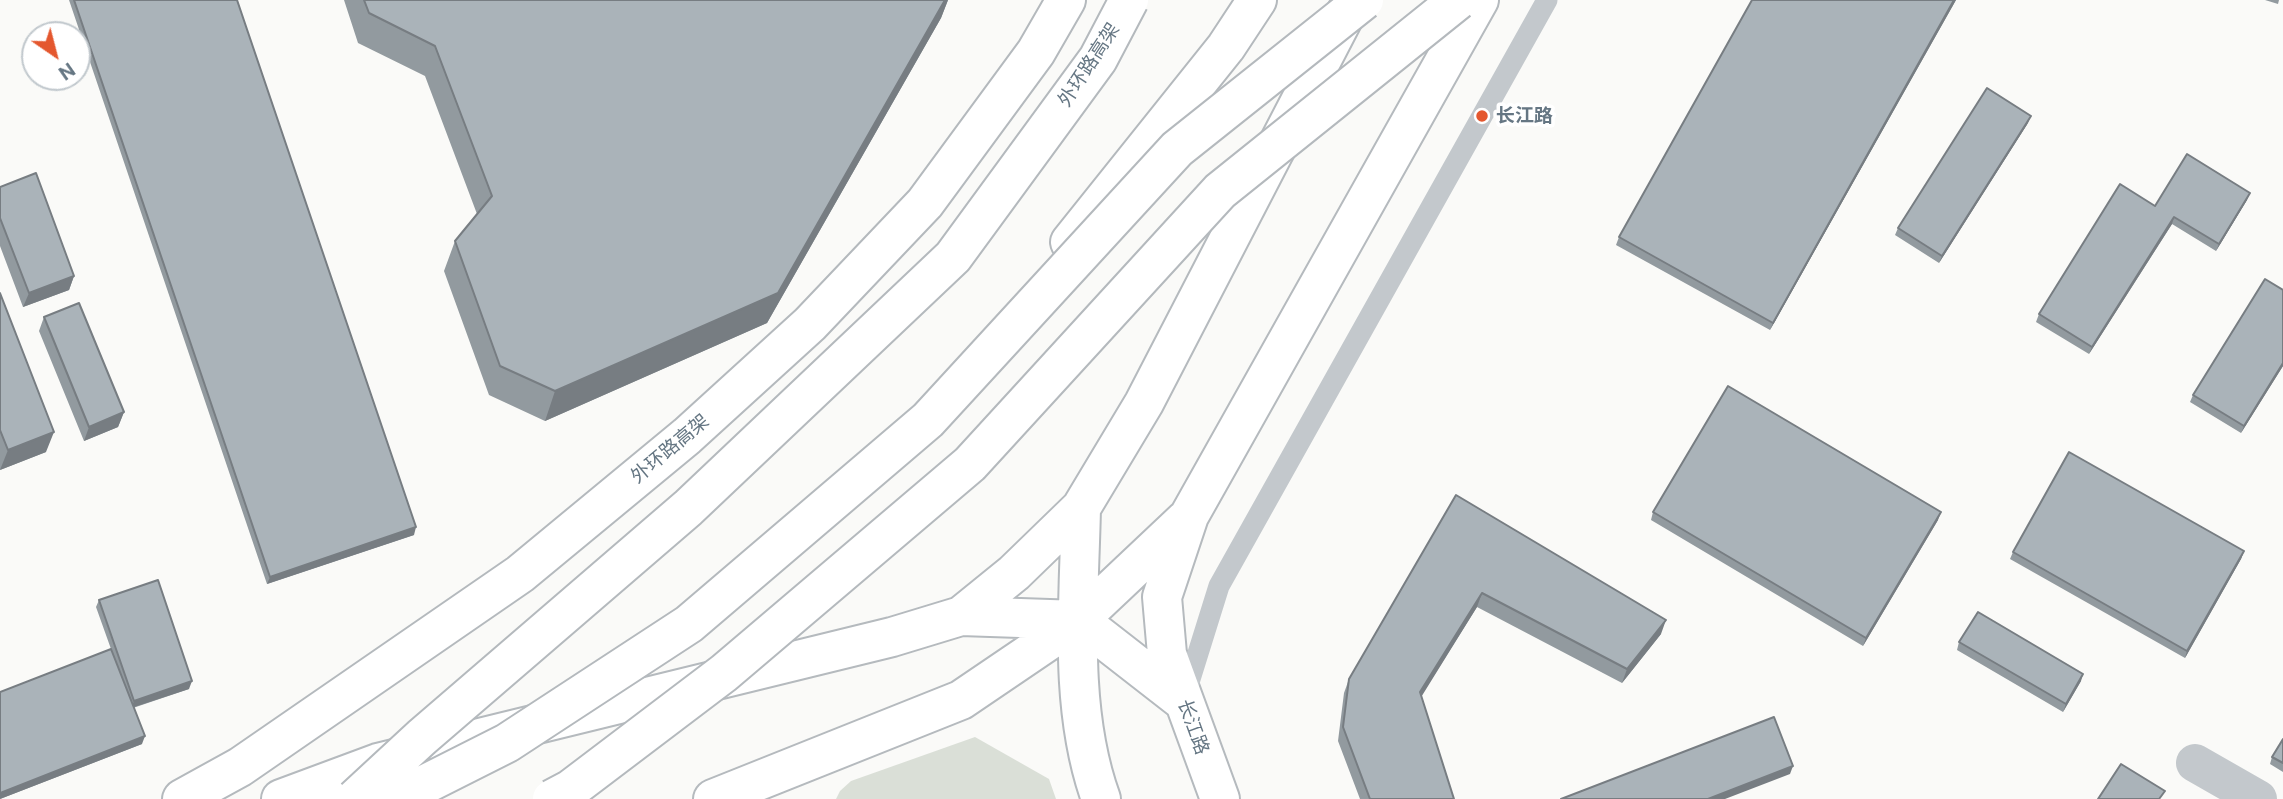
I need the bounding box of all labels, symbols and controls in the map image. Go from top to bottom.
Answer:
street label: 外环路高架 [1054,19,1124,111]
north arrow [21,21,91,91]
text: N [55,58,79,85]
place label: 长江路 [1496,105,1553,127]
marker: 长江路 [1474,108,1490,124]
street label: 外环路高架 [626,410,714,488]
street label: 长江路 [1173,696,1213,758]

